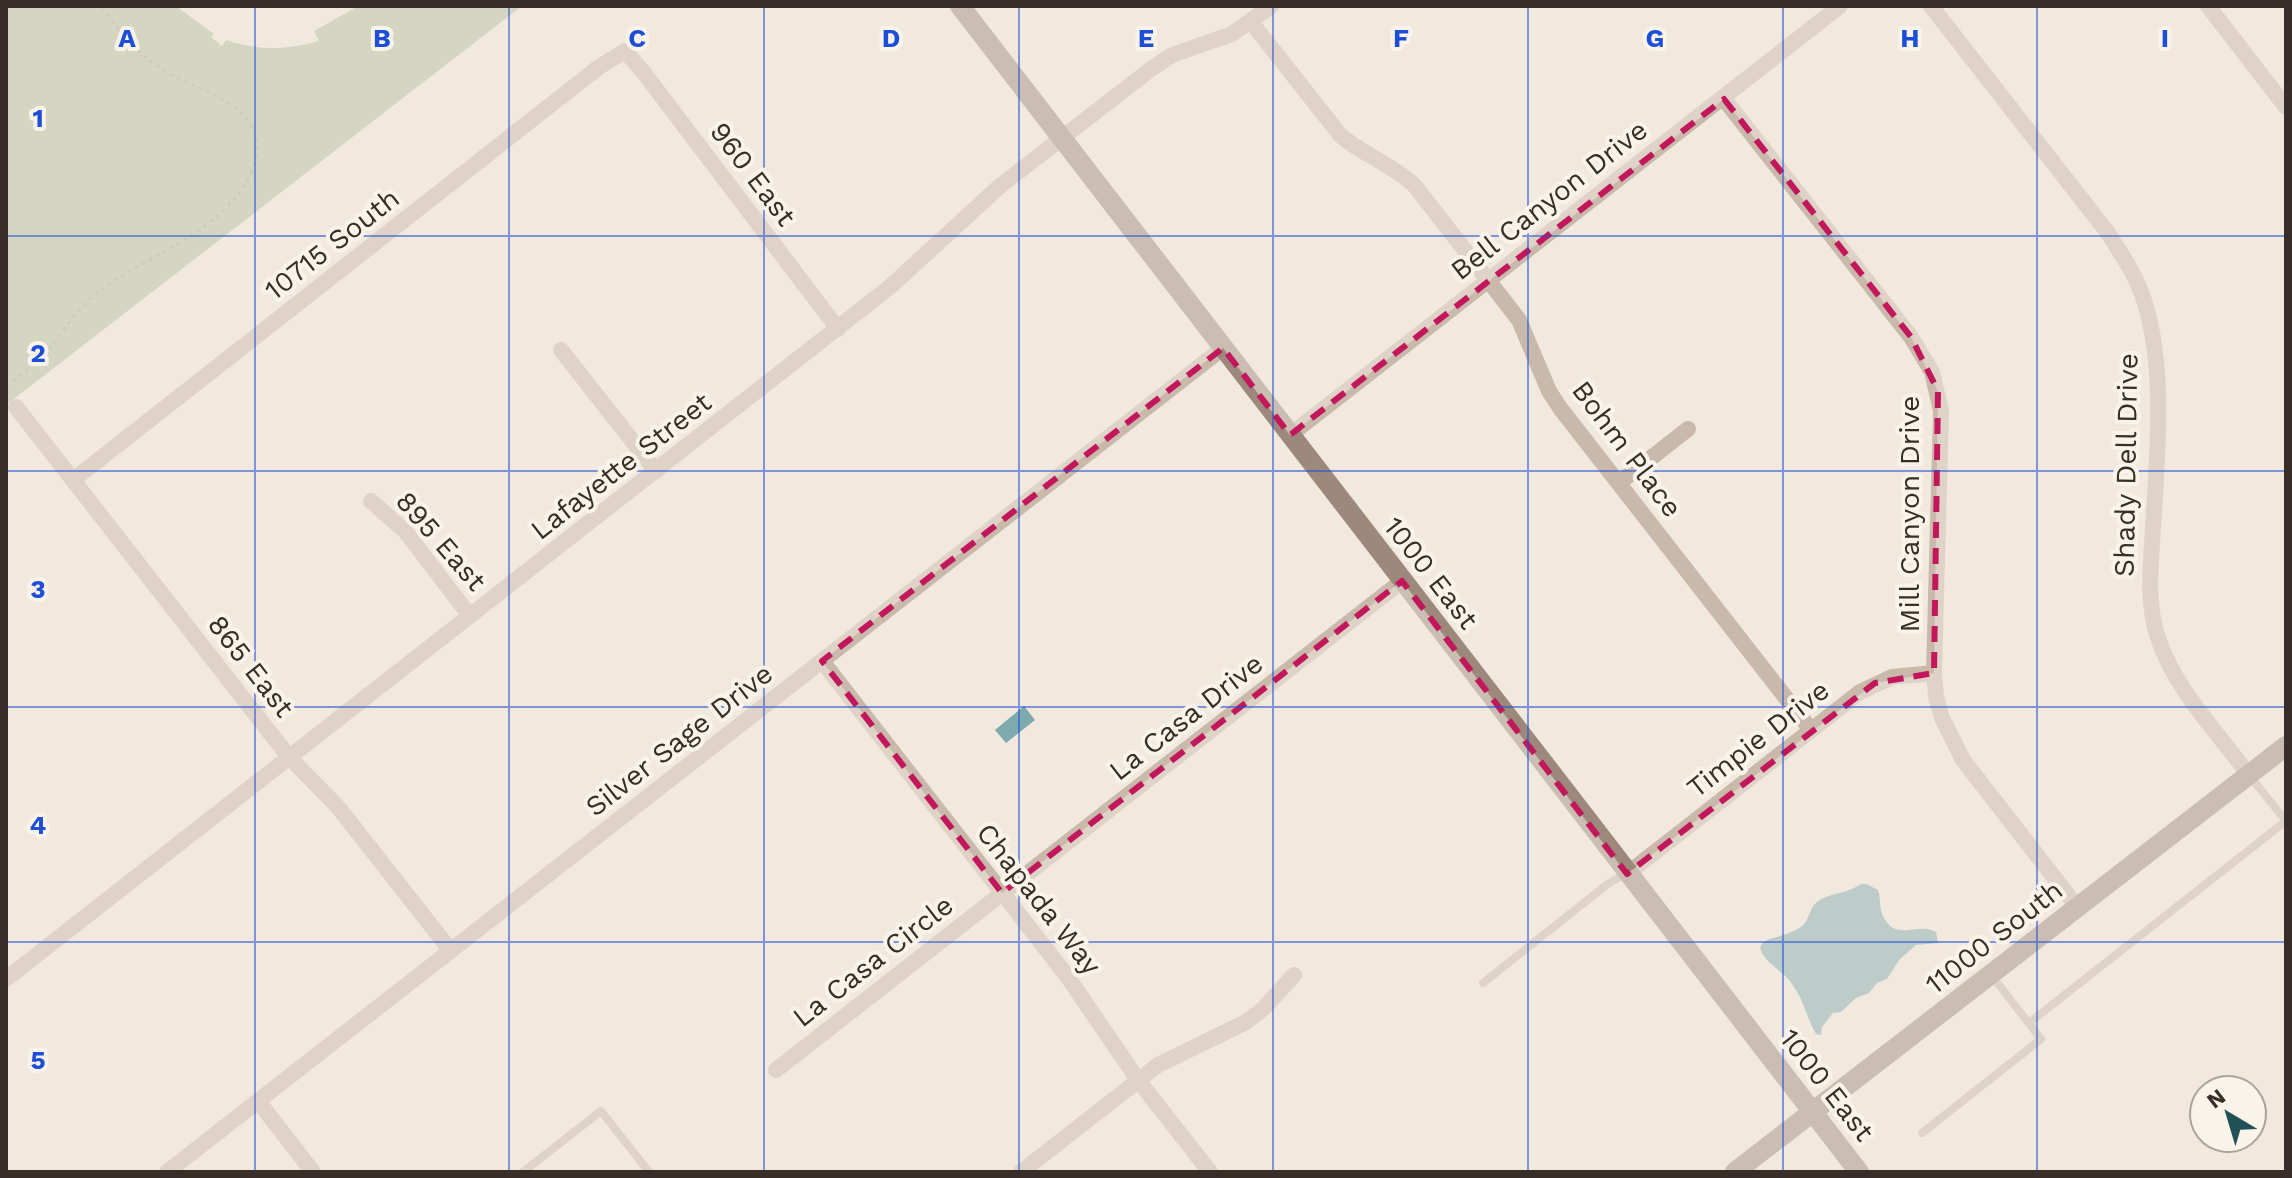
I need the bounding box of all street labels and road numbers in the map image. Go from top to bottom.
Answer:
street label: Bell Canyon Drive [1444,113,1654,287]
street label: 960 East [703,116,803,233]
street label: 10715 South [258,181,406,307]
street label: Shady Dell Drive [2108,353,2144,577]
street label: Bohm Place [1565,374,1689,524]
street label: Lafayette Street [524,385,718,547]
street label: Mill Canyon Drive [1893,396,1926,632]
street label: 895 East [389,485,493,598]
street label: 1000 East [1377,510,1485,636]
street label: 865 East [201,608,301,724]
street label: La Casa Drive [1103,647,1269,787]
street label: Silver Sage Drive [579,657,779,823]
street label: Timpie Drive [1680,673,1836,805]
street label: Chapada Way [970,817,1109,982]
street label: 11000 South [1919,873,2069,1001]
street label: La Casa Circle [786,888,960,1034]
street label: 1000 East [1773,1022,1881,1148]

